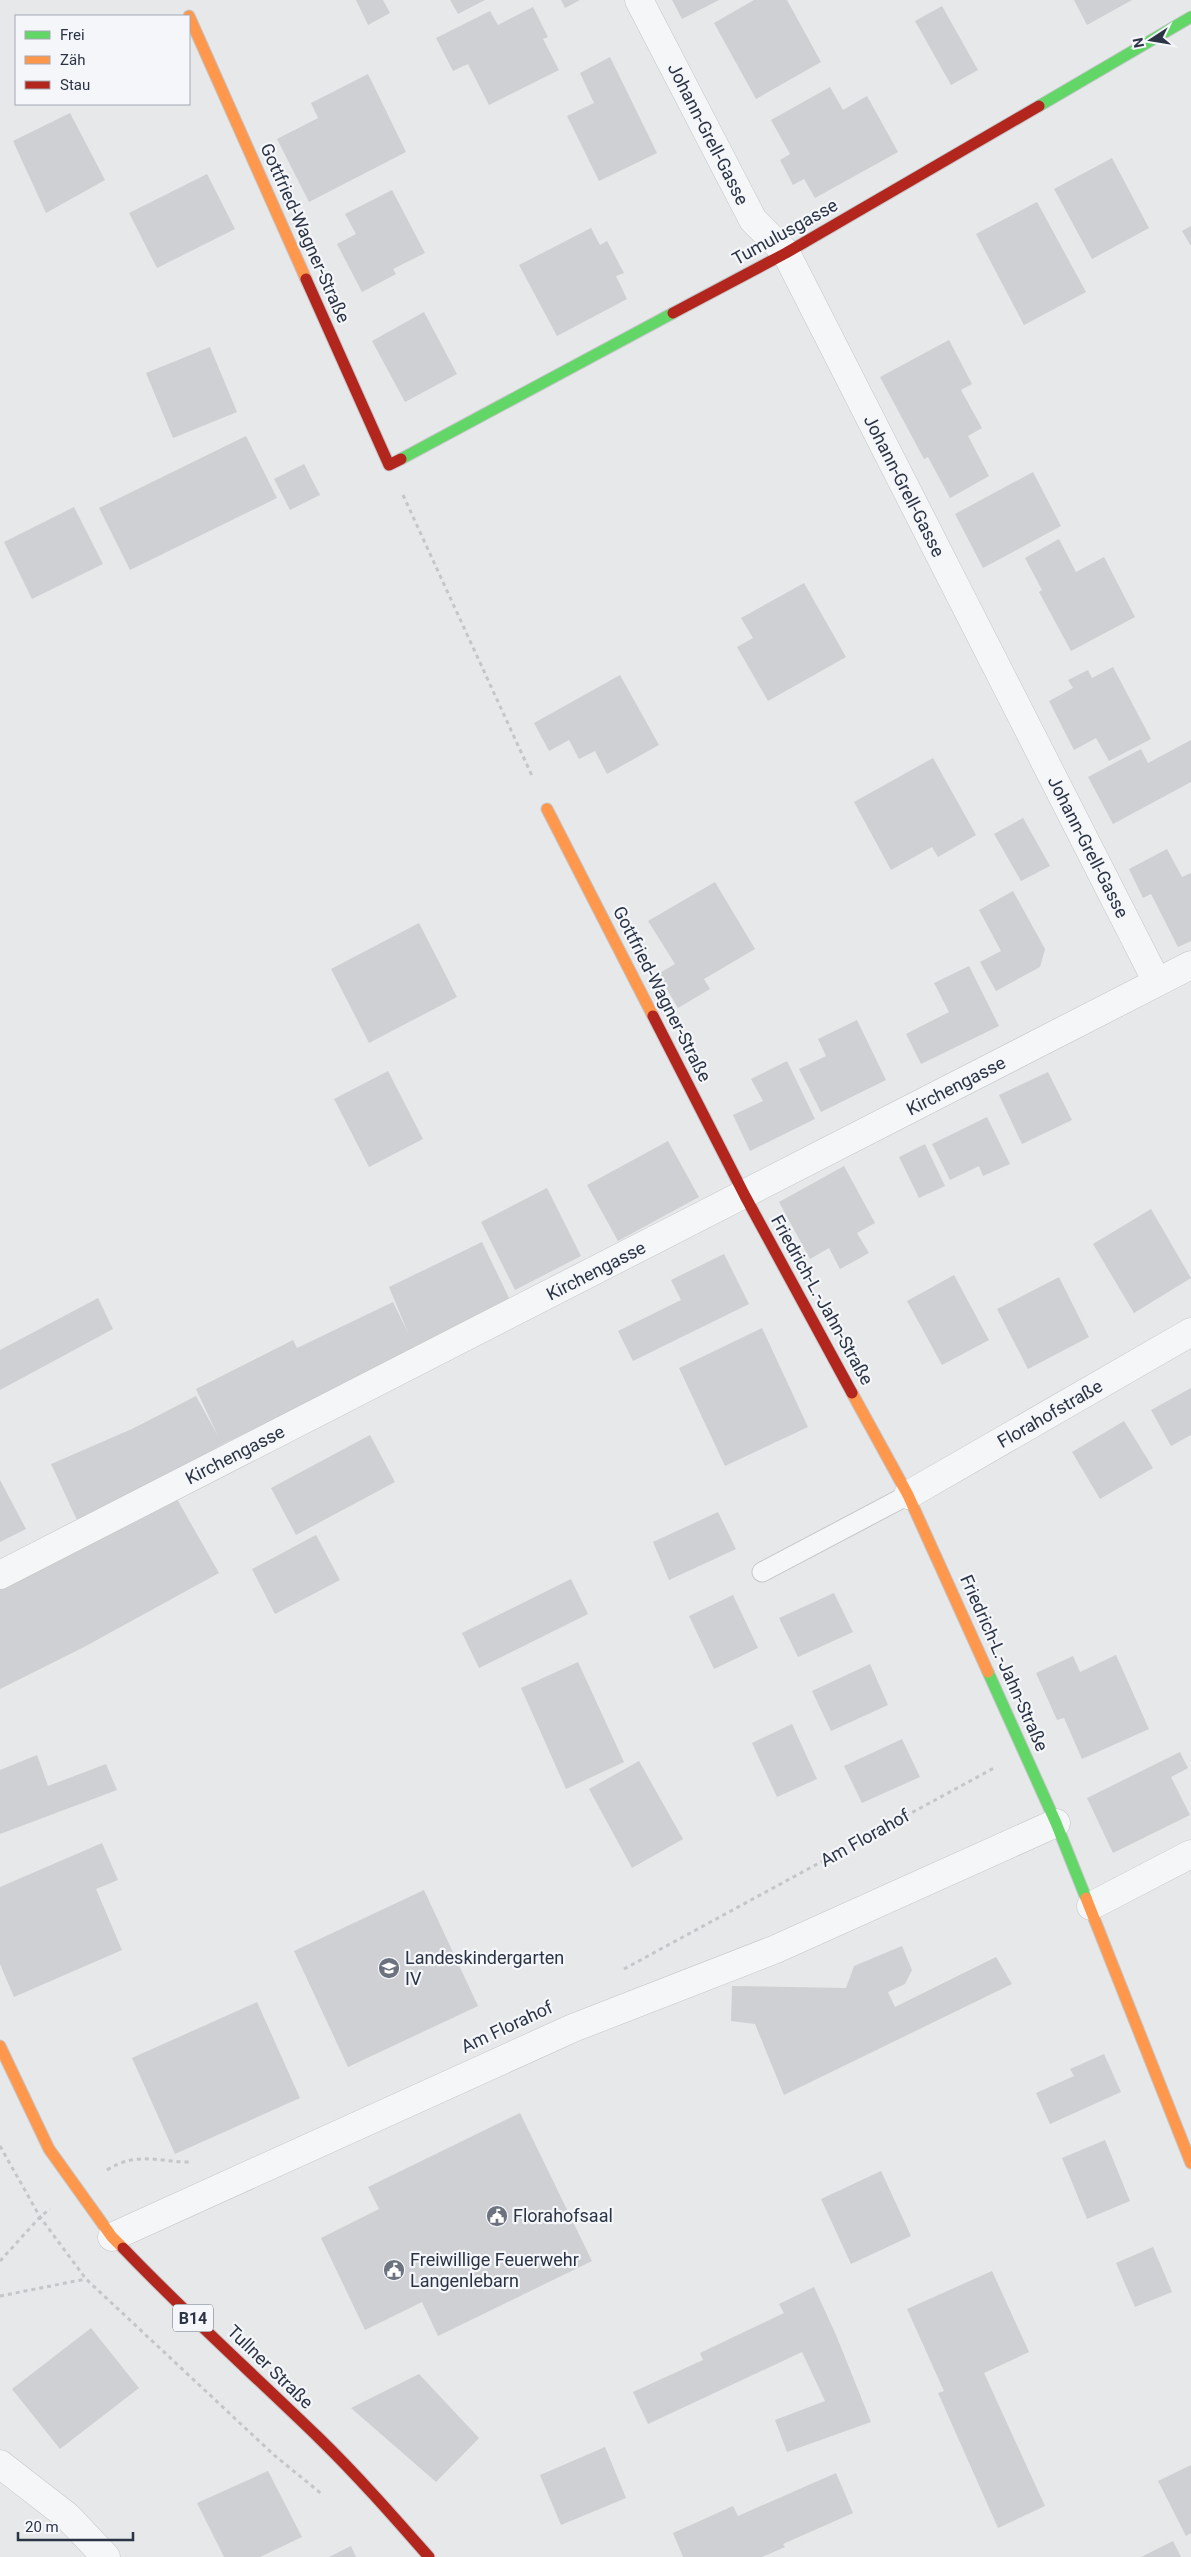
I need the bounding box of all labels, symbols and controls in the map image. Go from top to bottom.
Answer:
legend [15,15,190,105]
north arrow [1126,15,1176,65]
text: Frei [60,26,85,44]
text: N [1129,36,1147,49]
text: Zäh [60,51,85,69]
street label: Johann-Grell-Gasse [664,59,753,208]
text: Stau [60,76,90,94]
street label: Gottfried-Wagner-Straße [256,140,355,326]
street label: Tumulusgasse [728,194,841,269]
street label: Johann-Grell-Gasse [860,411,949,560]
street label: Johann-Grell-Gasse [1044,772,1133,921]
street label: Gottfried-Wagner-Straße [609,902,716,1085]
street label: Kirchengasse [903,1052,1009,1120]
street label: Friedrich-L.-Jahn-Straße [767,1211,878,1388]
street label: Kirchengasse [543,1237,649,1305]
street label: Florahofstraße [994,1375,1106,1452]
street label: Kirchengasse [182,1421,288,1489]
street label: Friedrich-L.-Jahn-Straße [956,1571,1053,1754]
street label: Am Florahof [817,1804,914,1871]
place label: Landeskindergarten IV [405,1947,564,1989]
school or university icon: Landeskindergarten IV [377,1956,401,1980]
street label: Am Florahof [458,1996,557,2057]
public building icon: Florahofsaal [485,2204,509,2228]
place label: Florahofsaal [513,2205,613,2226]
place label: Freiwillige Feuerwehr Langenlebarn [410,2249,579,2291]
public building icon: Freiwillige Feuerwehr Langenlebarn [382,2258,406,2282]
road number: B14 [173,2304,213,2332]
street label: Tullner Straße [223,2321,318,2413]
scale bar [18,2510,132,2542]
text: 20 m [25,2518,59,2536]

